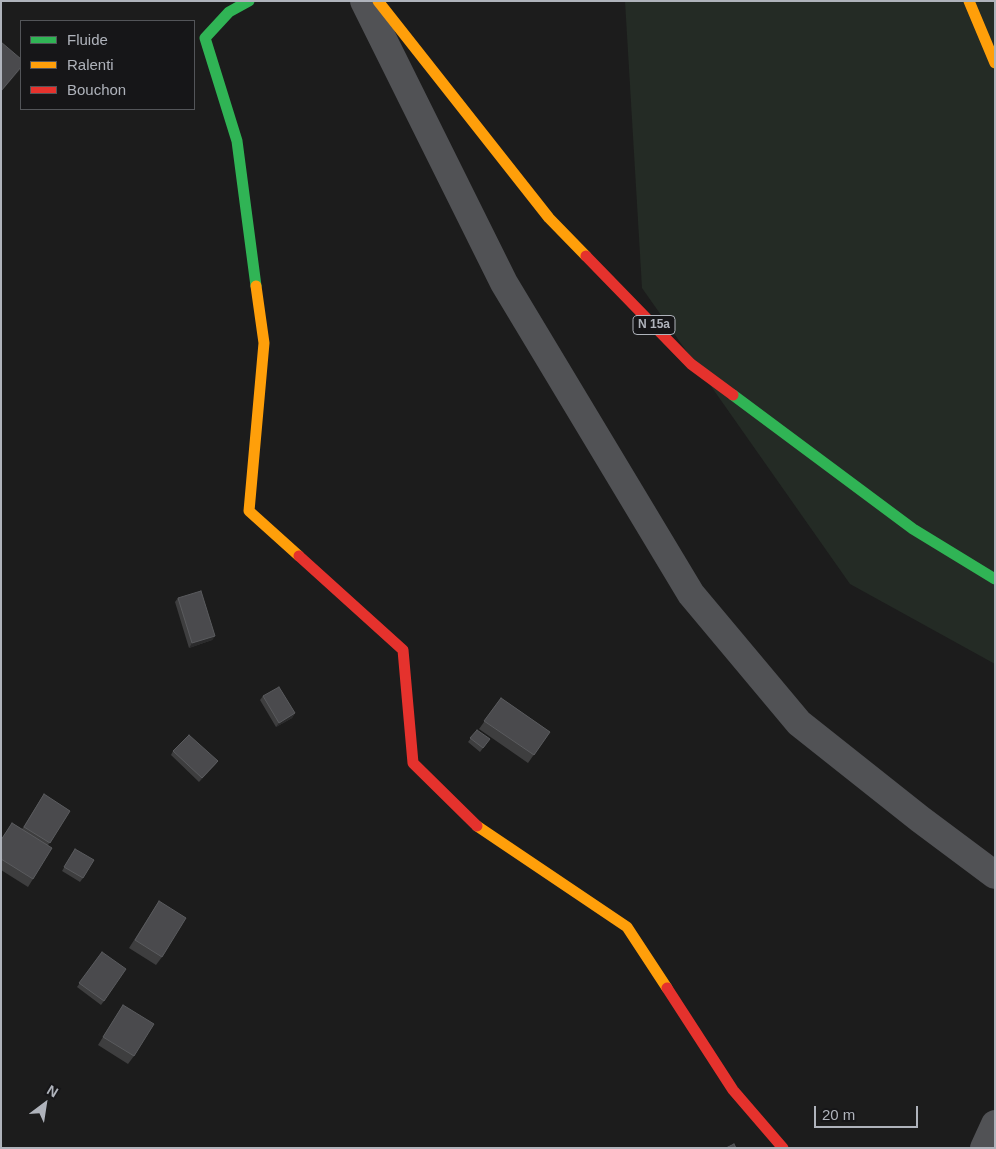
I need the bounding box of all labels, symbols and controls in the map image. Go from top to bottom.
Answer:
legend [20,20,195,110]
text: Fluide [67,31,108,48]
text: Ralenti [67,56,114,73]
text: Bouchon [67,81,126,98]
road number: N 15a [633,316,675,334]
north arrow [20,1079,70,1129]
text: N [44,1082,61,1101]
scale bar [816,1096,920,1128]
text: 20 m [822,1106,855,1123]

